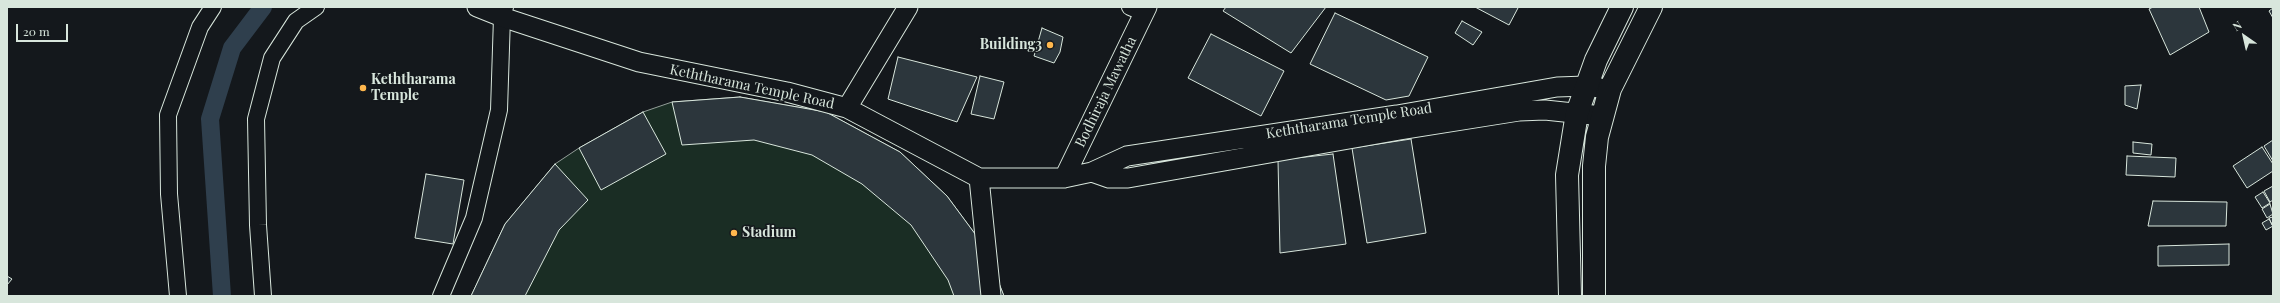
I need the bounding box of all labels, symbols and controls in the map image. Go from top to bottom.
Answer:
scale bar [18,16,70,42]
north arrow [2224,16,2264,56]
text: N [2230,17,2244,34]
text: 20 m [23,23,50,39]
street label: Bodhiraja Mawatha [1072,34,1140,150]
place label: Building3 [980,37,1042,53]
marker: Building3 [1045,40,1055,50]
street label: Keththarama Temple Road [668,61,836,113]
place label: Keththarama Temple [371,72,456,104]
marker: Keththarama Temple [358,83,368,93]
street label: Keththarama Temple Road [1265,100,1433,142]
place label: Stadium [742,225,796,241]
marker: Stadium [729,228,739,238]

